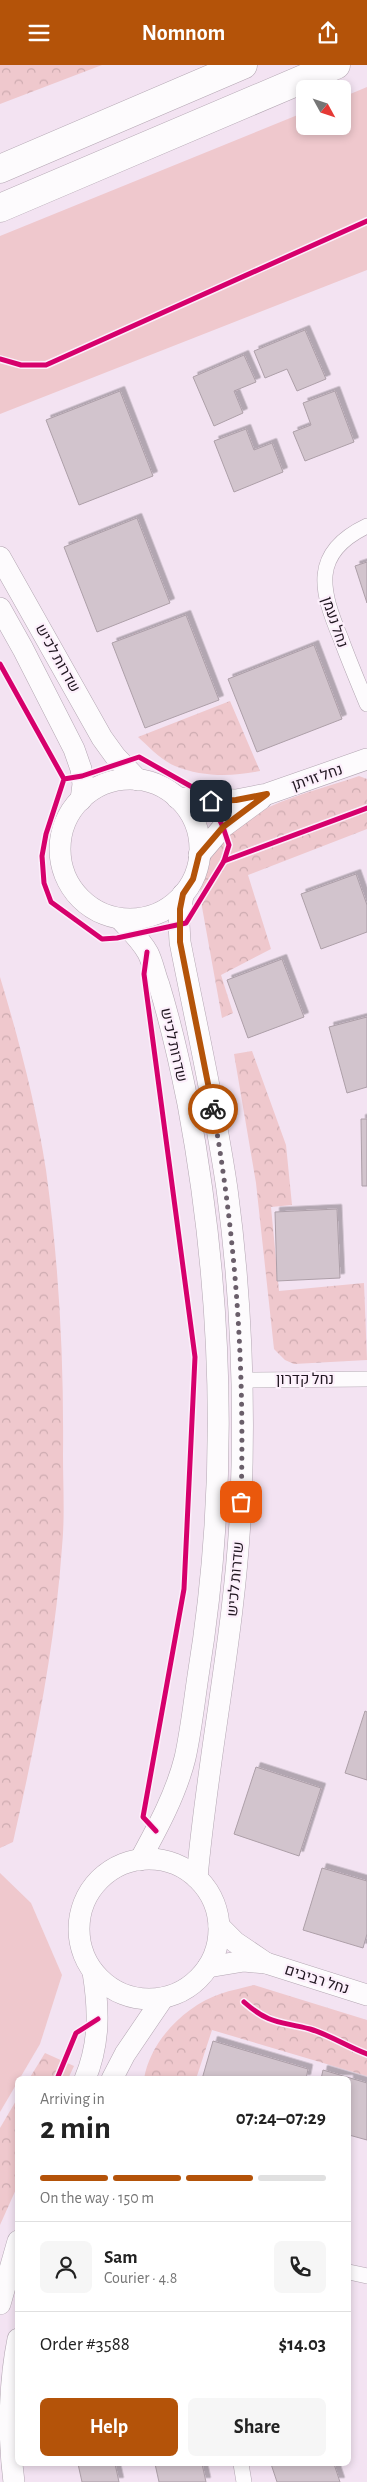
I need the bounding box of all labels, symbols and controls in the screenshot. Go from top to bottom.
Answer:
icon: menu [25,19,53,47]
icon: share [314,19,342,47]
text: Nomnom [142,22,225,44]
north arrow [296,80,351,135]
map controls [296,80,351,135]
street label: נחל נעמן [319,595,350,650]
street label: שדרות לכיש [33,622,82,695]
street label: נחל זויתן [290,762,344,793]
pin [190,780,232,822]
icon: home [197,787,225,815]
street label: שדרות לכיש [158,1007,189,1084]
courier [188,1084,238,1134]
icon: bike [199,1095,227,1123]
street label: נחל קדרון [276,1372,334,1387]
pin [220,1481,262,1523]
icon: bag [227,1488,255,1516]
street label: שדרות לכיש [225,1541,246,1617]
street label: נחל רביבים [283,1962,351,1997]
text: Arriving in [40,2091,105,2107]
text: 07:24–07:29 [236,2109,326,2128]
text: 2 min [40,2112,111,2144]
text: On the way · 150 m [40,2190,154,2206]
button: person [40,2241,92,2293]
button: phone [274,2241,326,2293]
text: Sam [104,2248,138,2267]
text: Courier · 4.8 [104,2270,177,2286]
text: Order #3588 [40,2335,130,2354]
text: $14.03 [279,2335,326,2354]
button: Help [40,2398,178,2456]
button: Share [188,2398,326,2456]

